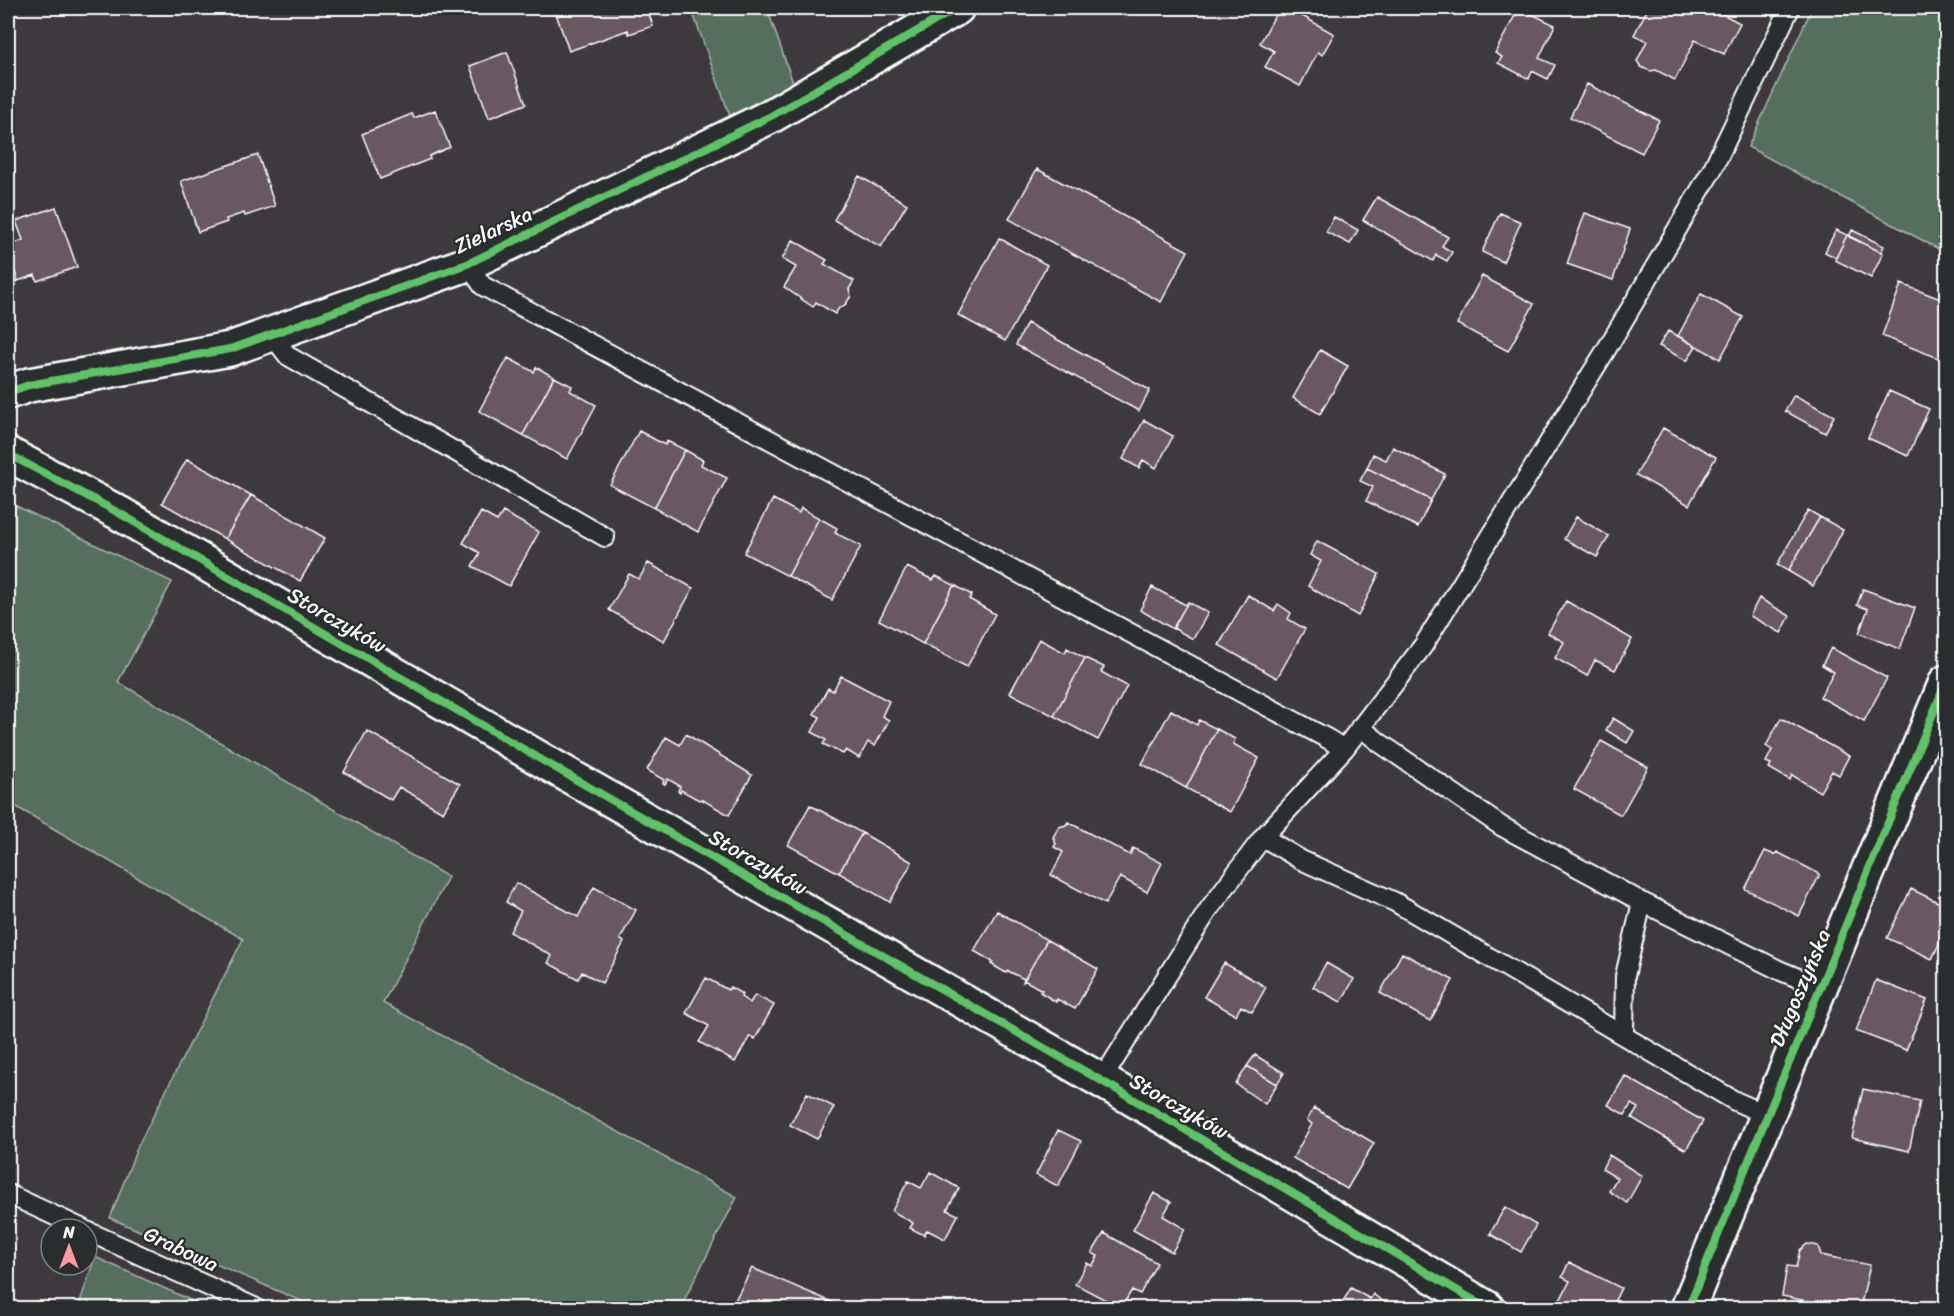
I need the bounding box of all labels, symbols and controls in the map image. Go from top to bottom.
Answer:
street label: Zielarska [447,195,539,265]
street label: Storczyków [280,576,394,664]
street label: Storczyków [701,818,815,906]
street label: Długoszyńska [1758,923,1842,1053]
street label: Storczyków [1122,1062,1236,1150]
street label: Grabowa [137,1215,225,1283]
north arrow [39,1217,99,1277]
text: N [62,1218,75,1247]

